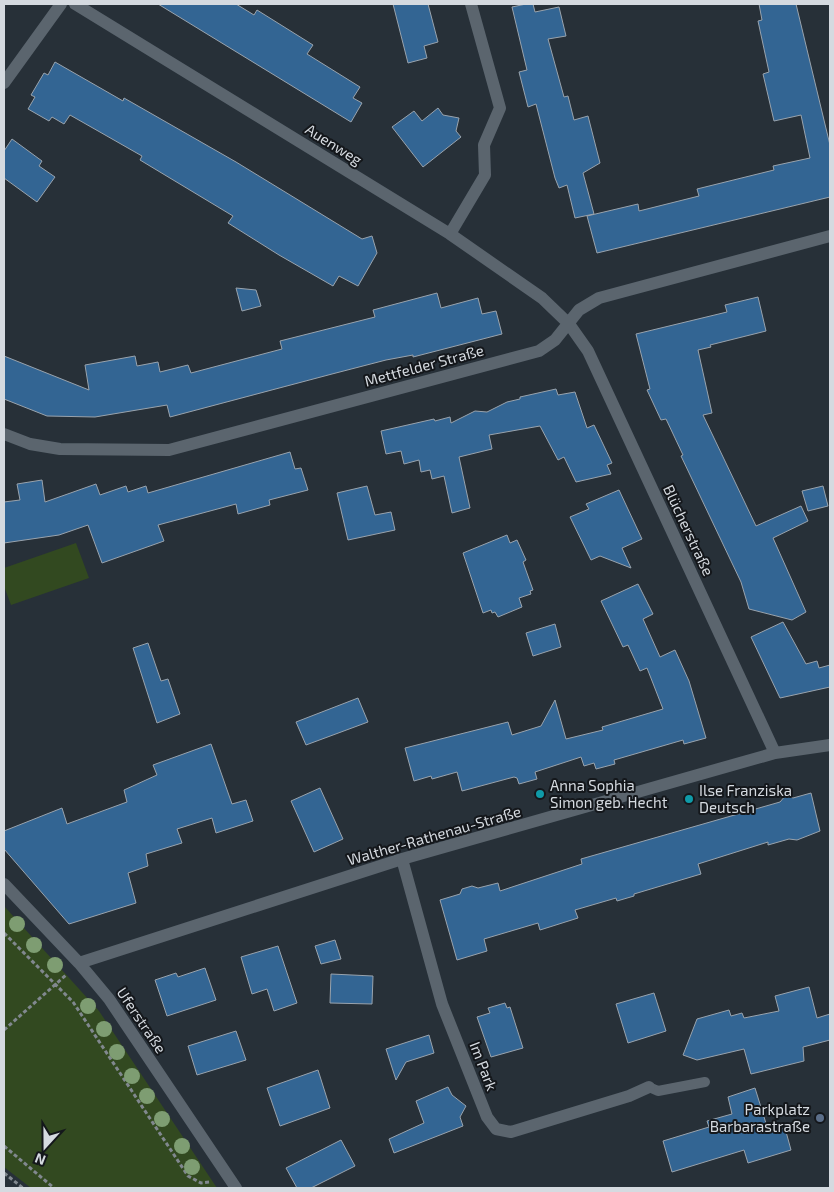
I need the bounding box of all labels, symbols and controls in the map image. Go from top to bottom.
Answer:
street label: Auenweg [302,120,366,169]
street label: Mettfelder Straße [362,340,486,390]
street label: Blücherstraße [660,482,718,578]
place label: Anna Sophia Simon geb. Hecht [550,776,668,811]
place label: Ilse Franziska Deutsch [699,781,792,816]
marker: Anna Sophia Simon geb. Hecht [534,788,546,800]
marker: Ilse Franziska Deutsch [683,793,695,805]
street label: Walther-Rathenau-Straße [345,802,523,868]
street label: Uferstraße [113,984,171,1056]
street label: Im Park [466,1039,502,1093]
place label: Parkplatz Barbarastraße [710,1100,810,1135]
marker: Parkplatz Barbarastraße [814,1112,826,1124]
north arrow [20,1122,70,1172]
text: N [32,1150,48,1169]

